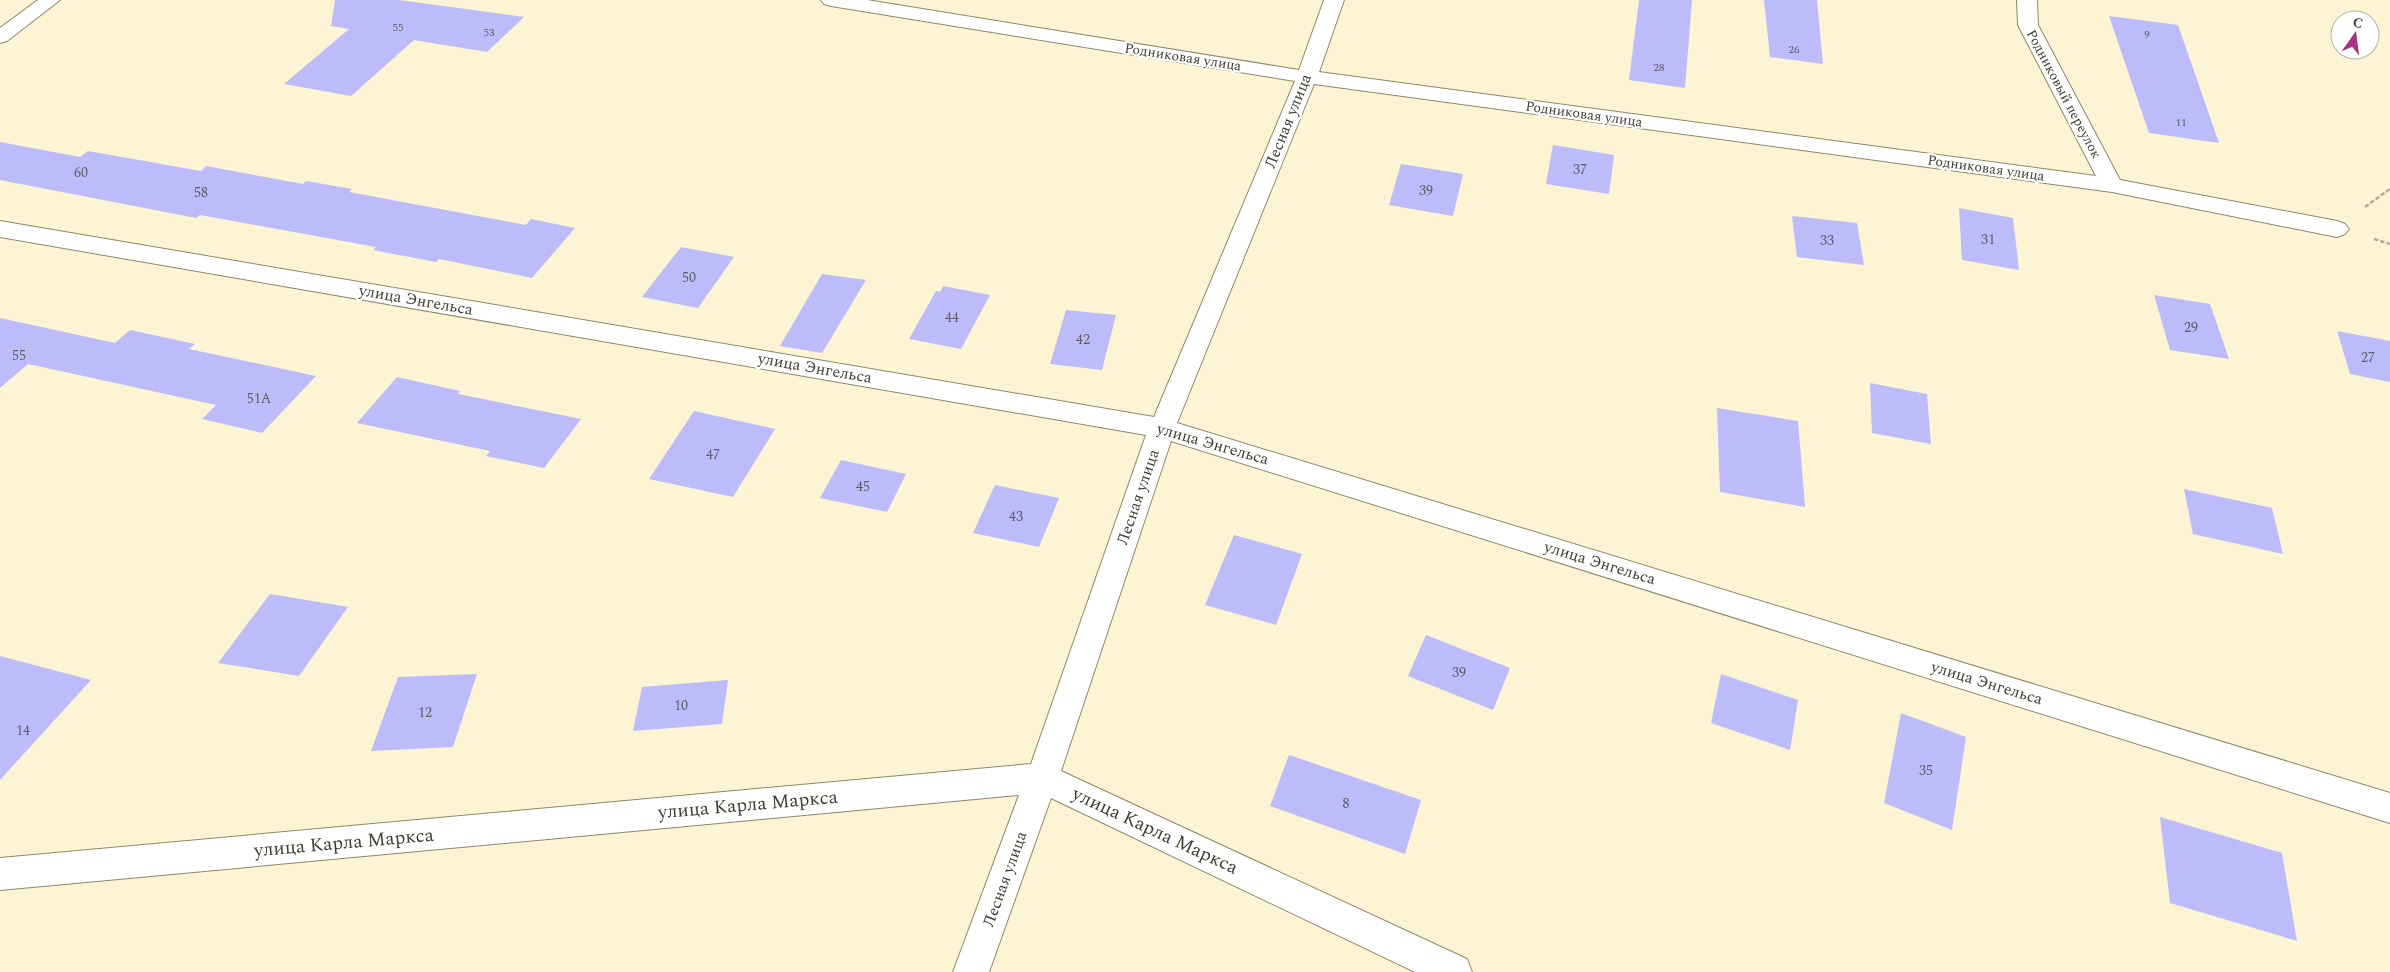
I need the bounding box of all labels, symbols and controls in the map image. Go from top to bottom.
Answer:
north arrow [2330,10,2380,60]
text: С [2351,11,2365,34]
house number: 55 [393,19,404,36]
house number: 53 [484,24,495,41]
street label: Родниковый переулок [2021,26,2107,163]
house number: 9 [2144,26,2150,43]
street label: Родниковая улица [1123,37,1243,77]
house number: 26 [1789,41,1800,58]
house number: 28 [1654,59,1665,76]
street label: Лесная улица [1258,70,1318,172]
street label: Родниковая улица [1524,95,1644,133]
house number: 11 [2176,114,2187,131]
street label: Родниковая улица [1926,149,2046,187]
house number: 37 [1573,159,1587,180]
house number: 60 [74,162,88,183]
house number: 39 [1419,180,1433,201]
house number: 58 [194,182,208,203]
house number: 31 [1981,229,1995,250]
house number: 33 [1820,230,1834,251]
house number: 50 [682,267,696,288]
street label: улица Энгельса [356,278,475,322]
house number: 44 [945,307,959,328]
house number: 29 [2184,317,2198,338]
house number: 42 [1076,329,1090,350]
house number: 55 [12,345,26,366]
street label: улица Энгельса [755,346,874,390]
house number: 27 [2361,347,2375,368]
house number: 51А [247,388,272,409]
street label: улица Энгельса [1153,416,1272,471]
house number: 47 [706,444,720,465]
street label: Лесная улица [1110,446,1166,548]
house number: 45 [856,476,870,497]
house number: 43 [1009,506,1023,527]
street label: улица Энгельса [1540,534,1659,591]
street label: улица Энгельса [1927,654,2046,711]
house number: 39 [1452,662,1466,683]
house number: 10 [674,695,688,716]
house number: 12 [418,702,432,723]
house number: 14 [16,720,30,741]
house number: 35 [1919,760,1933,781]
street label: улица Карла Маркса [1066,779,1244,883]
street label: улица Карла Маркса [656,783,840,827]
house number: 8 [1343,793,1350,814]
street label: улица Карла Маркса [252,821,436,865]
street label: Лесная улица [977,828,1033,930]

